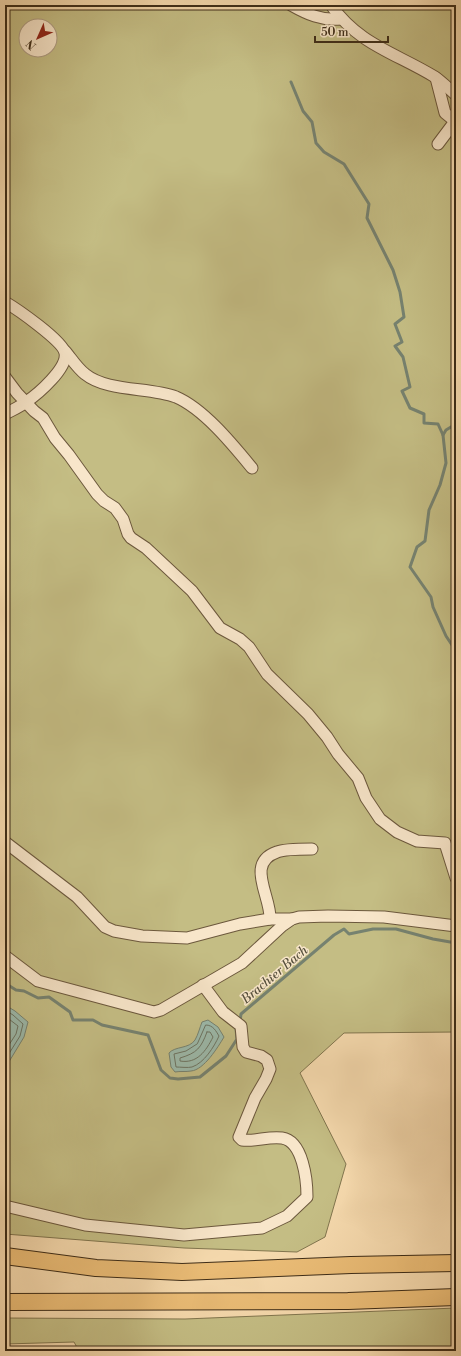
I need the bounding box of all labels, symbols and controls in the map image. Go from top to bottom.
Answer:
north arrow [18,18,58,58]
scale bar [315,18,388,44]
text: 50 m [321,25,349,40]
text: N [23,36,40,52]
water label: Brachter Bach [237,942,312,1008]

